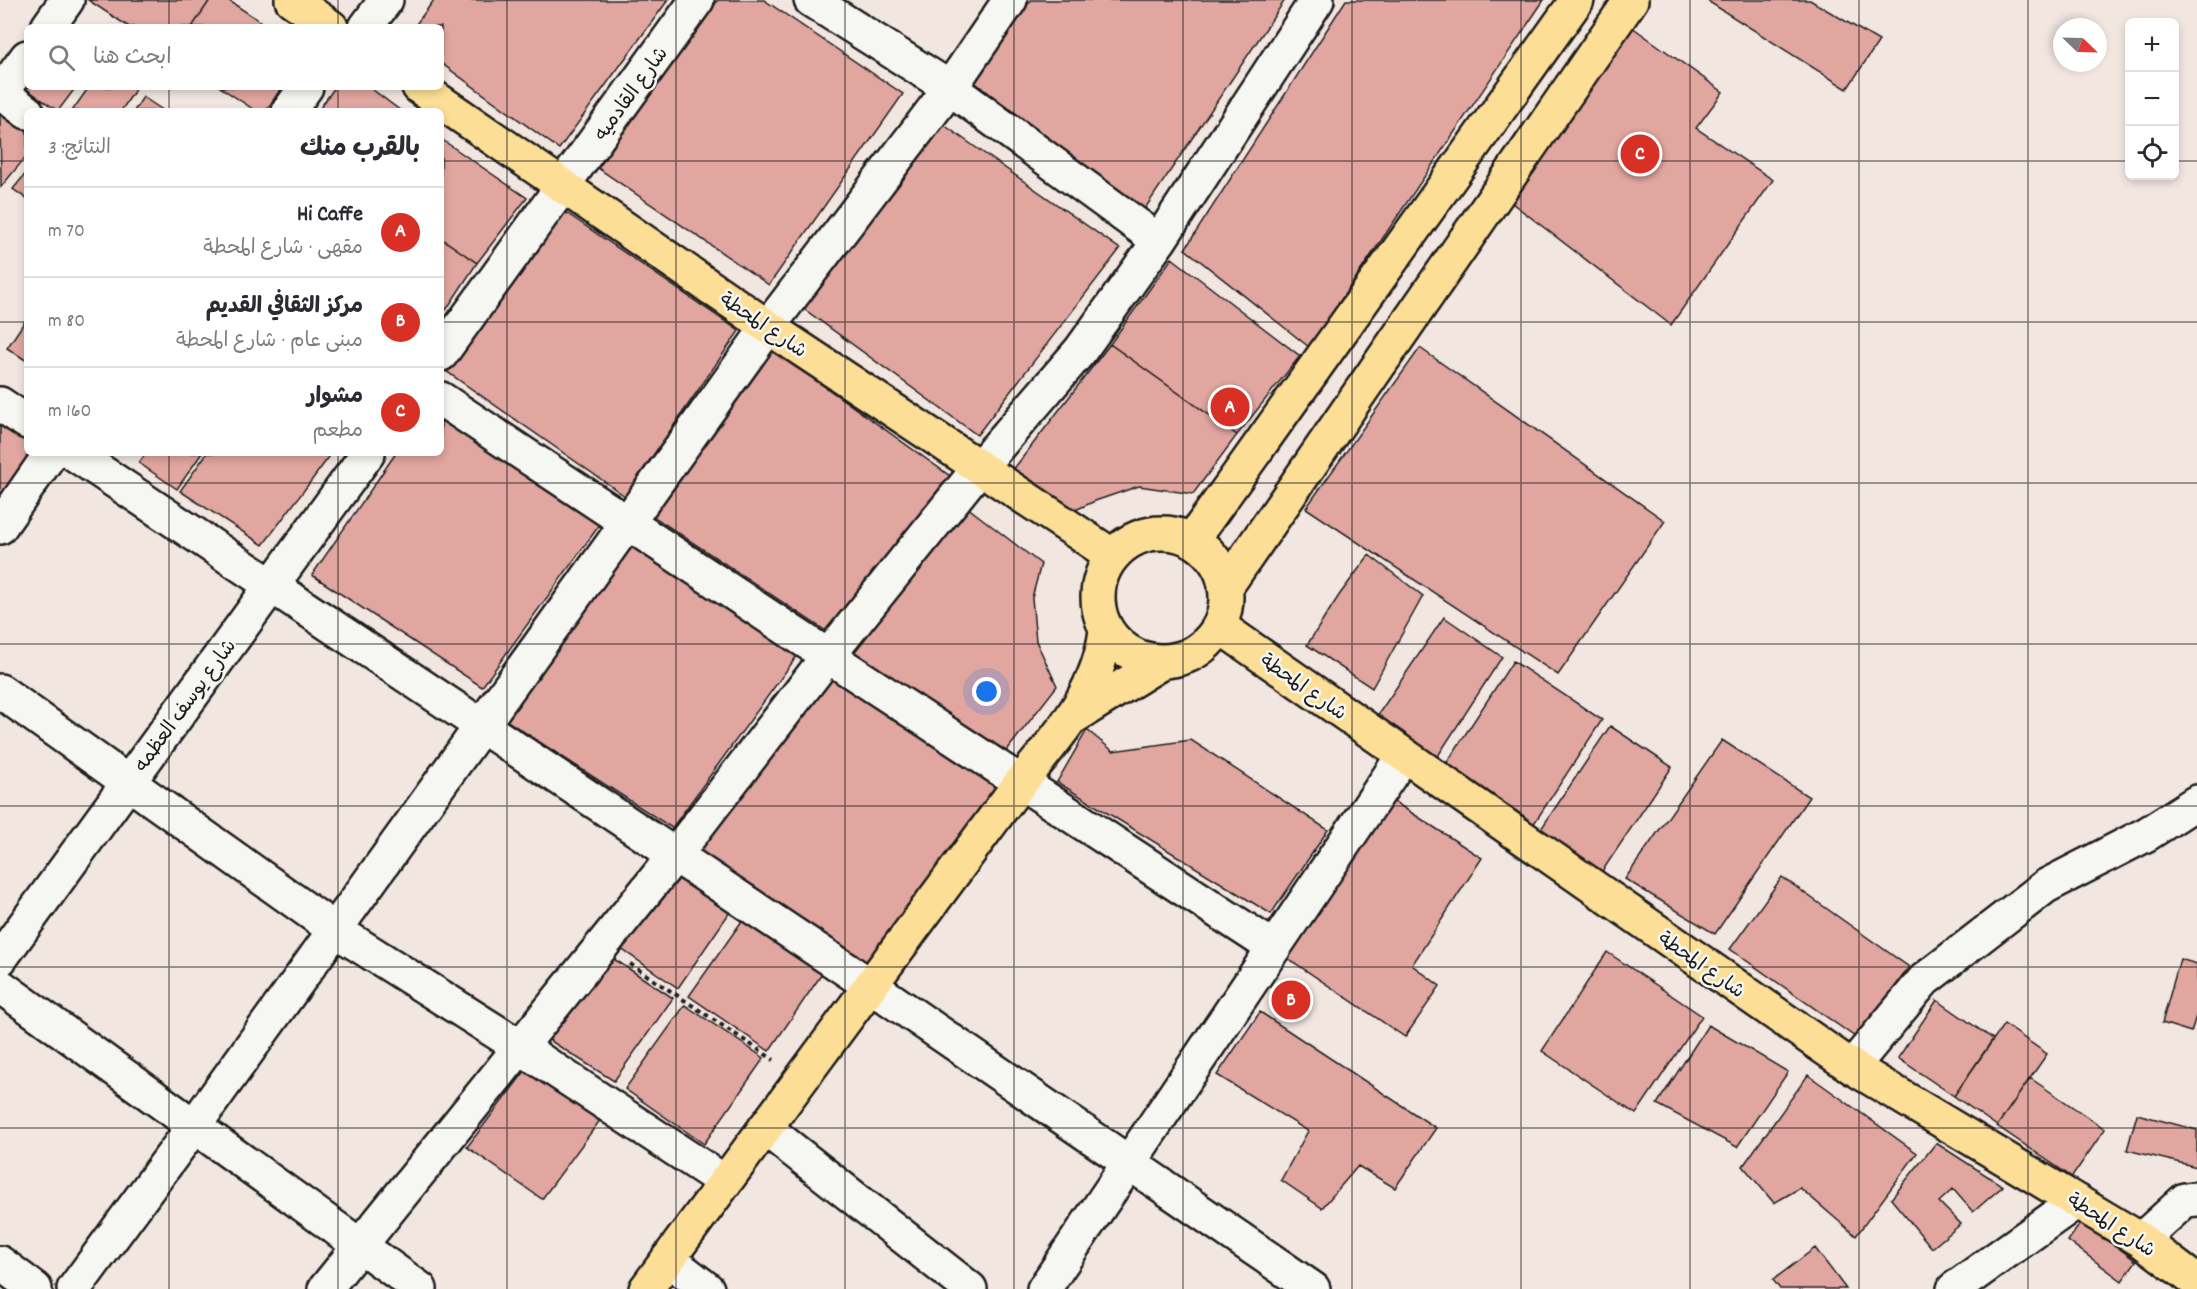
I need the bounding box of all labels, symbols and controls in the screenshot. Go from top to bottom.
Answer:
north arrow [2053,18,2107,72]
map controls [2125,18,2179,180]
button: + [2125,18,2179,72]
search box [24,24,444,90]
icon: search [45,41,78,74]
street label: شارع القادميه [589,42,676,148]
text: ابحث هنا [93,43,172,74]
button: − [2125,72,2179,126]
button: locate [2125,126,2179,180]
text: بالقرب منك [300,131,420,168]
pin: C [1620,132,1660,176]
text: النتائج: 3 [48,135,111,163]
text: Hi Caffe [297,200,363,231]
text: 70 m [48,218,85,246]
text: A [395,218,406,246]
text: مقهى · شارع المحطة [203,235,363,263]
street label: شارع المحطة [713,287,812,366]
text: مركز الثقافي القديم [206,292,363,323]
text: 80 m [48,308,85,336]
text: B [396,308,405,336]
text: مبنى عام · شارع المحطة [176,328,363,356]
text: مشوار [307,382,363,413]
pin: A [1210,384,1250,430]
text: 160 m [48,398,91,426]
text: C [396,398,405,426]
text: مطعم [312,418,363,446]
street label: شارع يوسف العظمه [128,634,244,779]
street label: شارع المحطة [1253,648,1351,729]
your location [972,677,1001,706]
street label: شارع المحطة [1651,926,1749,1007]
pin: B [1272,978,1310,1022]
street label: شارع المحطة [2061,1187,2160,1266]

